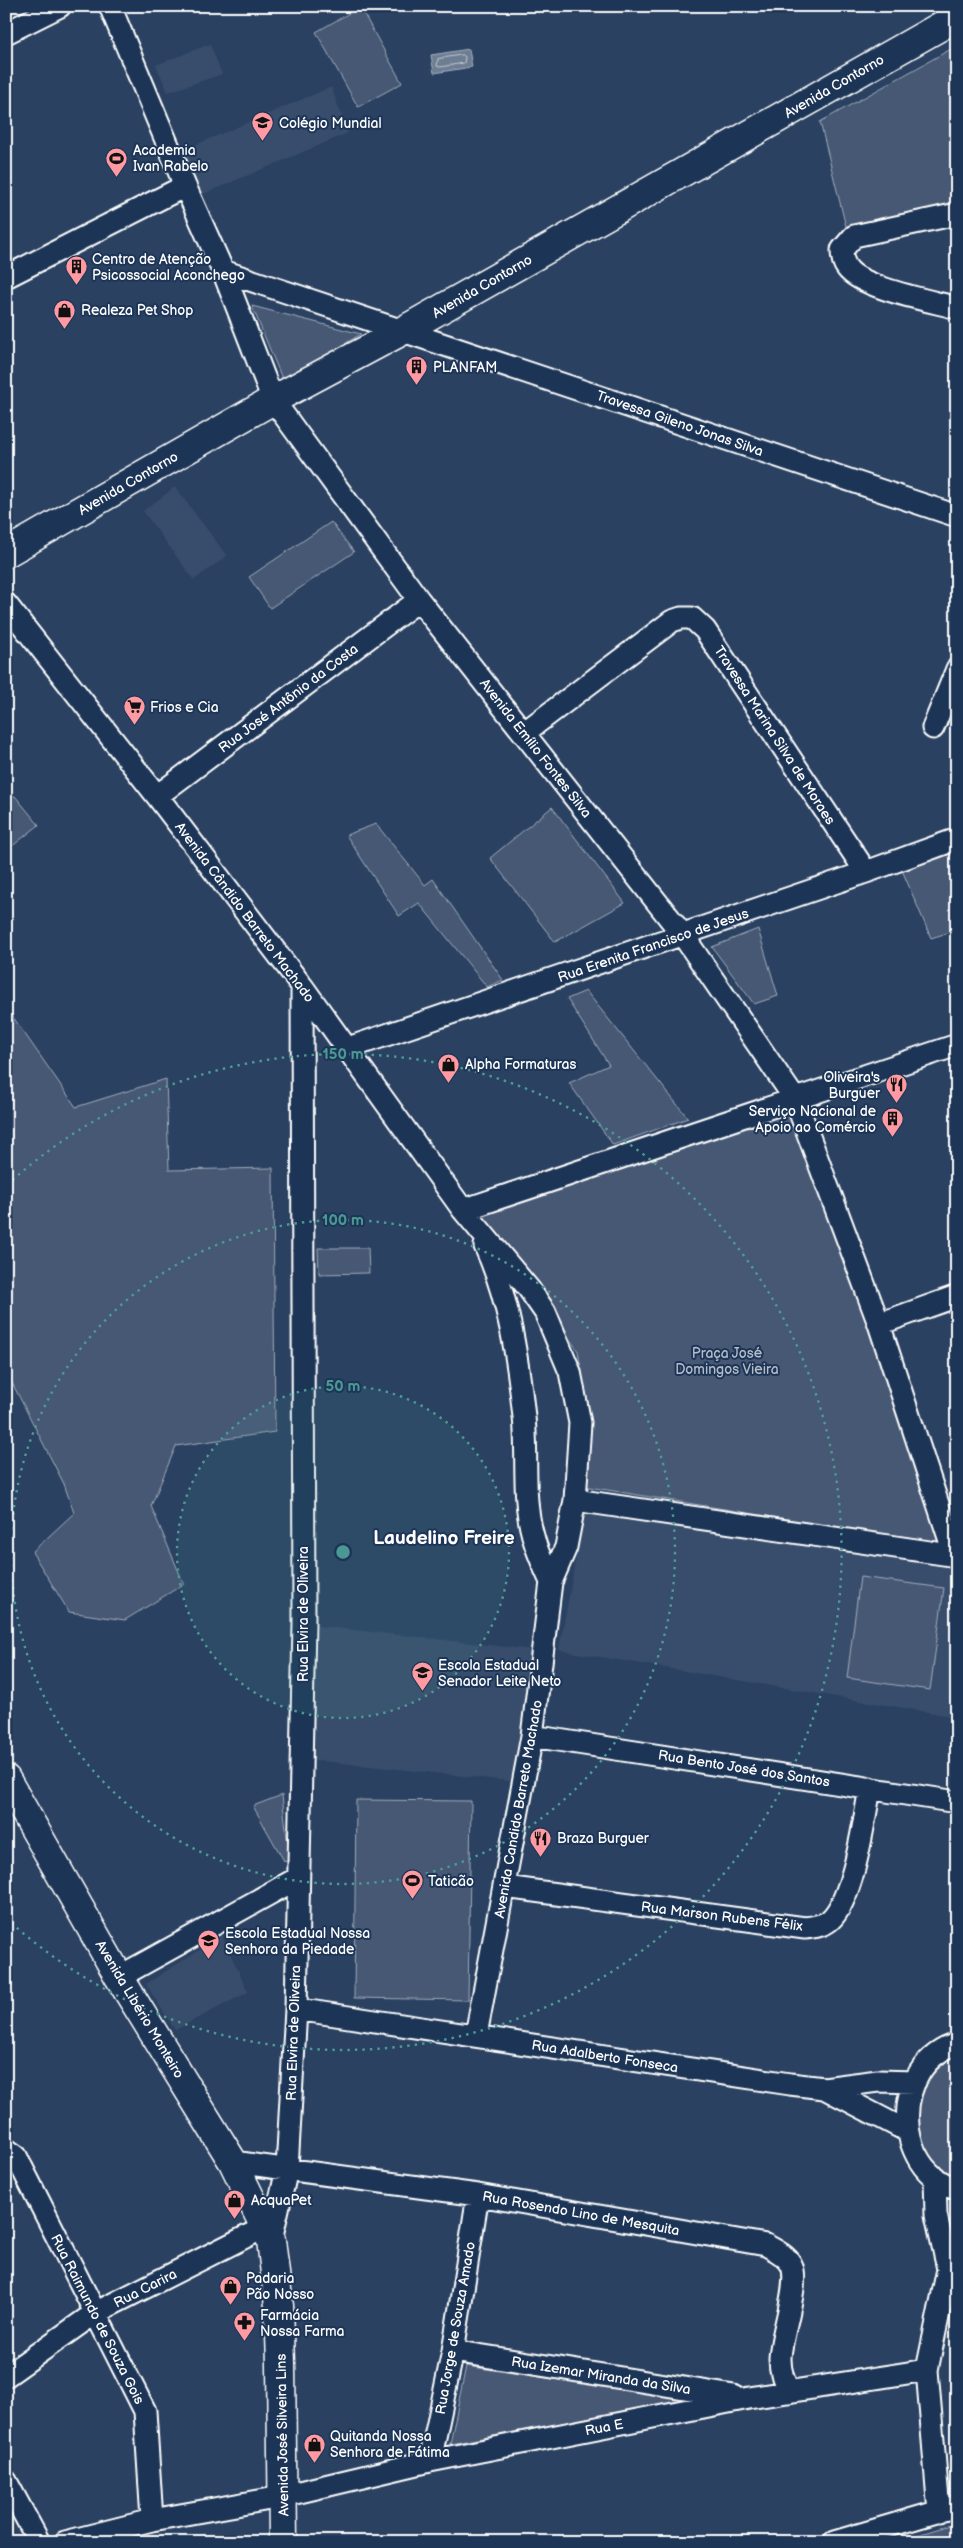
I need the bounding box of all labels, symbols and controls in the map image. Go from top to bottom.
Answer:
street label: Avenida Contorno [781,51,887,122]
school or university icon: Colégio Mundial [251,111,275,142]
place label: Colégio Mundial [279,115,382,132]
place label: Academia Ivan Rabelo [133,142,209,175]
sports icon: Academia Ivan Rabelo [105,146,129,177]
place label: Centro de Atenção Psicossocial Aconchego [92,251,245,284]
street label: Avenida Contorno [429,251,535,322]
building icon: Centro de Atenção Psicossocial Aconchego [64,255,88,286]
shop icon: Realeza Pet Shop [53,298,77,329]
place label: Realeza Pet Shop [81,302,193,319]
building icon: PLANFAM [405,355,429,386]
place label: PLANFAM [433,359,497,376]
street label: Travessa Gileno Jonas Silva [594,387,766,460]
street label: Avenida Contorno [75,448,181,519]
street label: Rua José Antônio da Costa [215,640,361,756]
street label: Travessa Marina Silva de Moraes [710,643,839,828]
street label: Avenida Emílio Fontes Silva [476,675,595,821]
supermarket icon: Frios e Cia [122,695,146,726]
place label: Frios e Cia [150,699,219,716]
street label: Avenida Cândido Barreto Machado [171,819,318,1006]
street label: Rua Erenita Francisco de Jesus [556,905,751,986]
text: 150 m [322,1045,364,1064]
shop icon: Alpha Formaturas [437,1052,461,1083]
place label: Alpha Formaturas [465,1056,576,1073]
place label: Oliveira's Burguer [823,1069,881,1102]
restaurant icon: Oliveira's Burguer [884,1073,908,1104]
place label: Serviço Nacional de Apoio ao Comércio [749,1103,876,1136]
building icon: Serviço Nacional de Apoio ao Comércio [880,1107,904,1138]
text: 100 m [322,1211,364,1230]
park label: Praça José Domingos Vieira [675,1345,779,1378]
text: 50 m [326,1377,361,1396]
district label: Laudelino Freire [373,1527,515,1550]
centre of rings [334,1543,352,1561]
street label: Rua Elvira de Oliveira [295,1546,312,1682]
place label: Escola Estadual Senador Leite Neto [438,1657,561,1690]
school or university icon: Escola Estadual Senador Leite Neto [410,1661,434,1692]
street label: Avenida Candido Barreto Machado [491,1699,546,1919]
street label: Rua Bento José dos Santos [657,1747,831,1790]
restaurant icon: Braza Burguer [529,1826,553,1857]
place label: Braza Burguer [557,1830,650,1847]
sports icon: Taticão [400,1869,424,1900]
place label: Taticão [428,1873,474,1890]
street label: Rua Marson Rubens Félix [640,1898,804,1935]
place label: Escola Estadual Nossa Senhora da Piedade [225,1925,370,1958]
school or university icon: Escola Estadual Nossa Senhora da Piedade [197,1929,221,1960]
street label: Avenida Libério Monteiro [92,1937,188,2081]
street label: Rua Elvira de Oliveira [283,1965,304,2101]
street label: Rua Adalberto Fonseca [530,2037,679,2076]
shop icon: AcquaPet [223,2188,247,2219]
street label: Rua Rosendo Lino de Mesquita [481,2188,681,2239]
place label: AcquaPet [251,2192,312,2209]
street label: Rua Raimundo de Souza Gois [47,2231,148,2407]
street label: Rua Jorge de Souza Amado [432,2240,479,2416]
street label: Rua Carira [111,2265,180,2312]
place label: Padaria Pão Nosso [246,2270,314,2303]
shop icon: Padaria Pão Nosso [218,2274,242,2305]
place label: Farmácia Nossa Farma [260,2307,345,2340]
pharmacy icon: Farmácia Nossa Farma [232,2311,256,2342]
street label: Avenida José Silveira Lins [273,2353,292,2516]
street label: Rua Izemar Miranda da Silva [510,2353,692,2398]
street label: Rua E [583,2415,625,2440]
place label: Quitanda Nossa Senhora de Fátima [330,2428,450,2461]
shop icon: Quitanda Nossa Senhora de Fátima [302,2432,326,2463]

